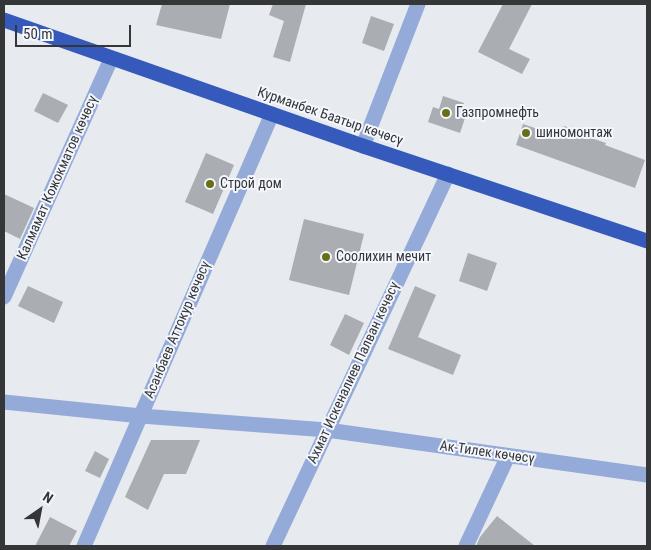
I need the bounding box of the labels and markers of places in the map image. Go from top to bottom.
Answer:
place label: Газпромнефть [456,105,539,121]
marker: Газпромнефть [440,107,452,119]
place label: шиномонтаж [536,125,612,141]
marker: шиномонтаж [520,127,532,139]
place label: Строй дом [220,176,282,192]
marker: Строй дом [204,178,216,190]
place label: Соолихин мечит [336,249,431,265]
marker: Соолихин мечит [320,251,332,263]

